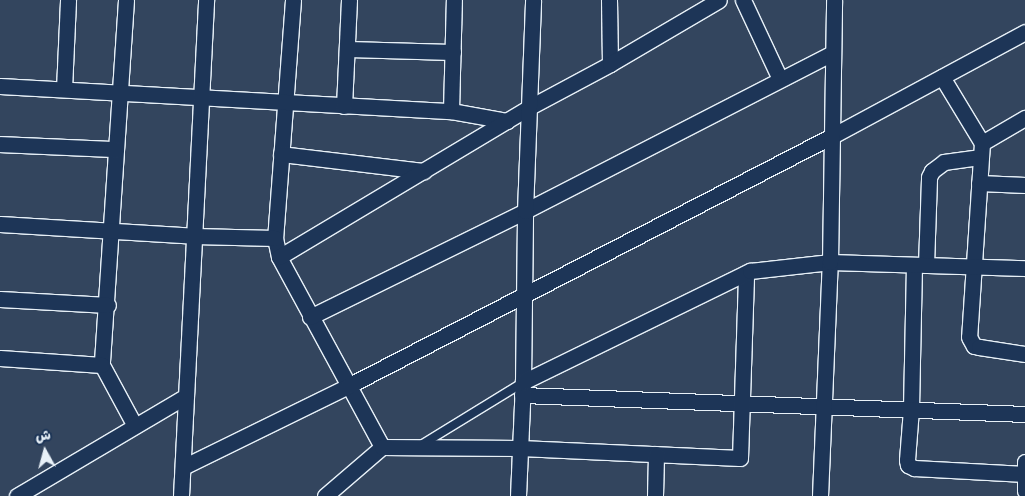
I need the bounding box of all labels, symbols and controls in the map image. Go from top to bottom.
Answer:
north arrow [20,426,70,476]
text: ش [34,426,52,445]

